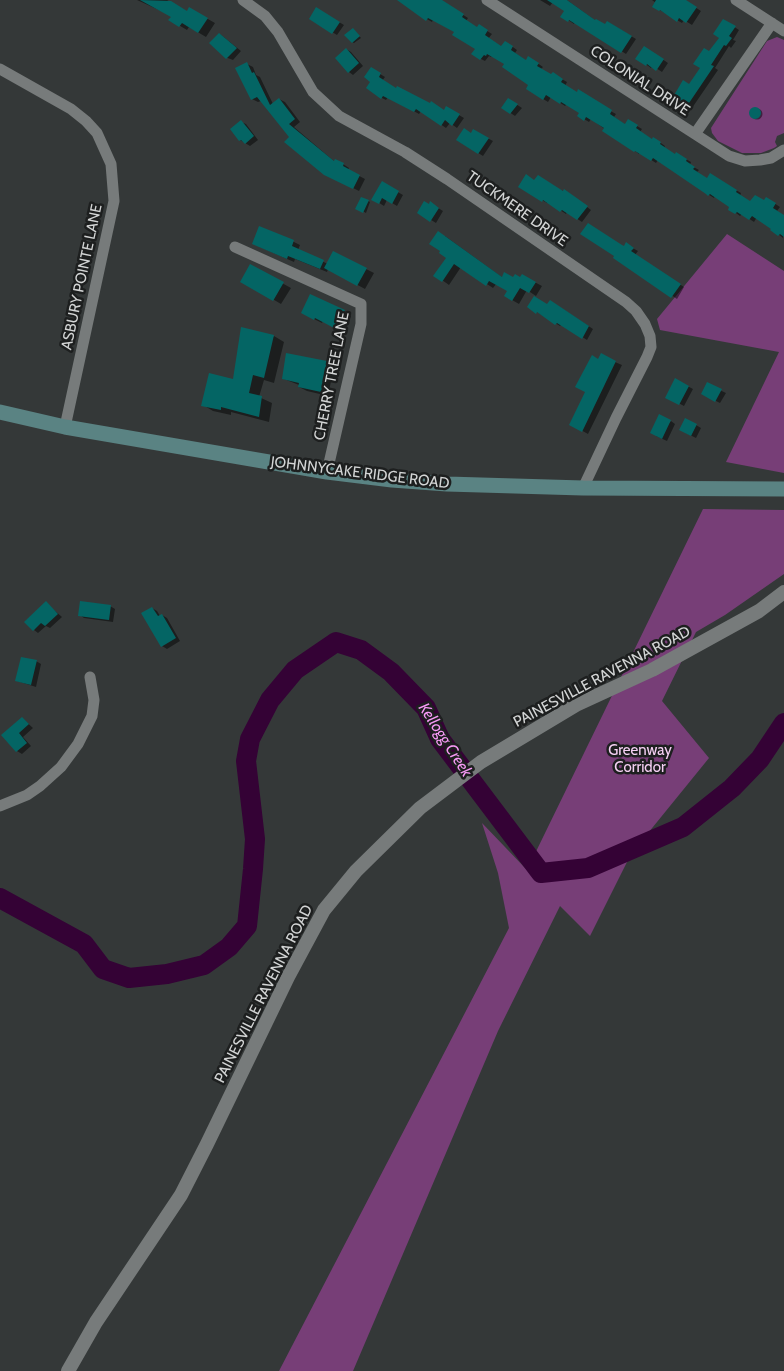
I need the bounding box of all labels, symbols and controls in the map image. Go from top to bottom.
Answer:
street label: COLONIAL DRIVE [587,42,693,120]
street label: TUCKMERE DRIVE [463,168,571,250]
street label: ASBURY POINTE LANE [58,203,106,351]
street label: CHERRY TREE LANE [311,310,353,442]
street label: JOHNNYCAKE RIDGE ROAD [270,453,450,493]
street label: PAINESVILLE RAVENNA ROAD [511,623,693,731]
water label: Kellogg Creek [414,699,476,781]
park label: Greenway Corridor [608,742,672,777]
street label: PAINESVILLE RAVENNA ROAD [211,902,317,1086]

